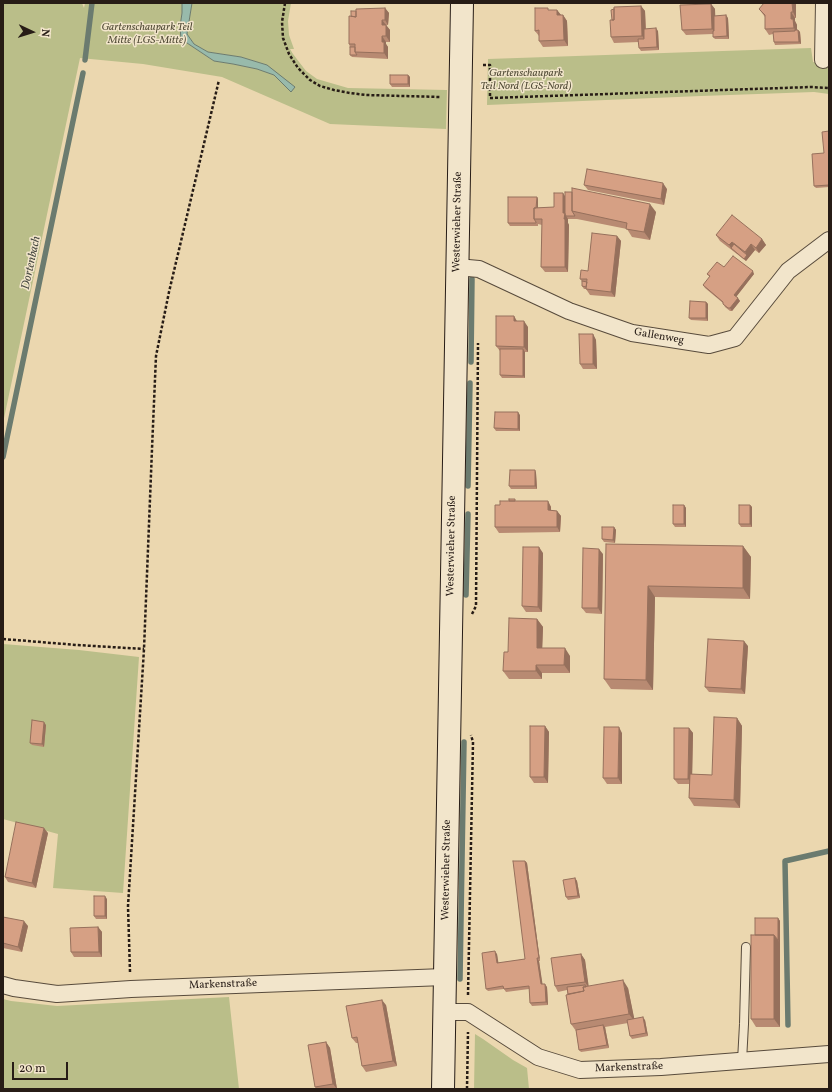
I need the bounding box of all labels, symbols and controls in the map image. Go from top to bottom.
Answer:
north arrow [12,12,52,52]
park label: Gartenschaupark Teil Mitte (LGS-Mitte) [101,21,193,47]
text: N [37,28,52,37]
park label: Gartenschaupark Teil Nord (LGS-Nord) [480,67,572,93]
street label: Westerwieher Straße [451,171,465,273]
water label: Dortenbach [19,235,45,291]
street label: Gallenweg [633,326,685,348]
street label: Westerwieher Straße [445,495,459,597]
street label: Westerwieher Straße [440,819,454,921]
street label: Markenstraße [189,977,257,993]
scale bar [14,1054,70,1080]
street label: Markenstraße [595,1060,663,1076]
text: 20 m [19,1061,46,1077]

